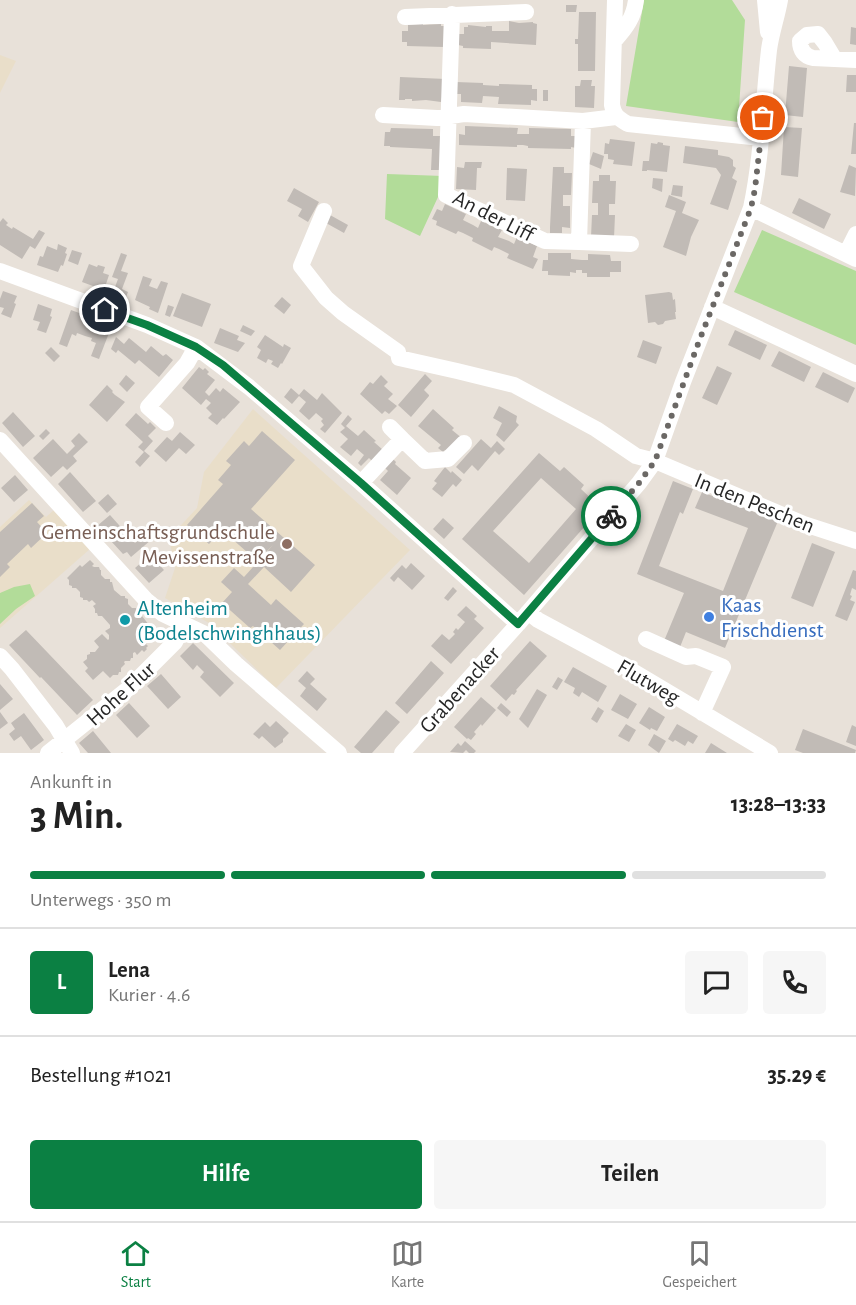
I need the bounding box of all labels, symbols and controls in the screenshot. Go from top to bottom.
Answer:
pin [737,92,788,143]
icon: bag [746,101,779,134]
street label: An der Liff [450,186,539,246]
pin [79,284,130,335]
icon: home [88,293,121,326]
street label: In den Peschen [691,469,818,537]
courier [581,486,641,546]
icon: bike [595,500,628,533]
place label: Gemeinschaftsgrundschule Mevissenstraße [41,521,275,568]
marker: Gemeinschaftsgrundschule Mevissenstraße [280,537,294,551]
place label: Kaas Frischdienst [721,594,824,641]
place label: Altenheim (Bodelschwinghhaus) [137,597,322,644]
marker: Kaas Frischdienst [702,610,716,624]
marker: Altenheim (Bodelschwinghhaus) [118,613,132,627]
street label: Grabenacker [415,642,504,737]
street label: Flutweg [613,655,684,709]
street label: Hohe Flur [82,658,159,730]
text: Ankunft in [30,772,112,792]
text: 13:28–13:33 [731,793,826,815]
text: 3 Min. [30,797,124,836]
text: Unterwegs · 350 m [30,890,171,910]
button: chat [685,951,748,1014]
button: phone [763,951,826,1014]
text: Lena [108,959,150,981]
text: L [57,971,66,993]
text: Kurier · 4.6 [108,985,190,1005]
text: Bestellung #1021 [30,1064,172,1086]
text: 35.29 € [767,1064,826,1086]
button: Hilfe [30,1140,422,1209]
button: Teilen [434,1140,826,1209]
tab: Start [119,1237,152,1292]
tab: Karte [391,1237,424,1292]
tab: Gespeichert [663,1237,737,1292]

